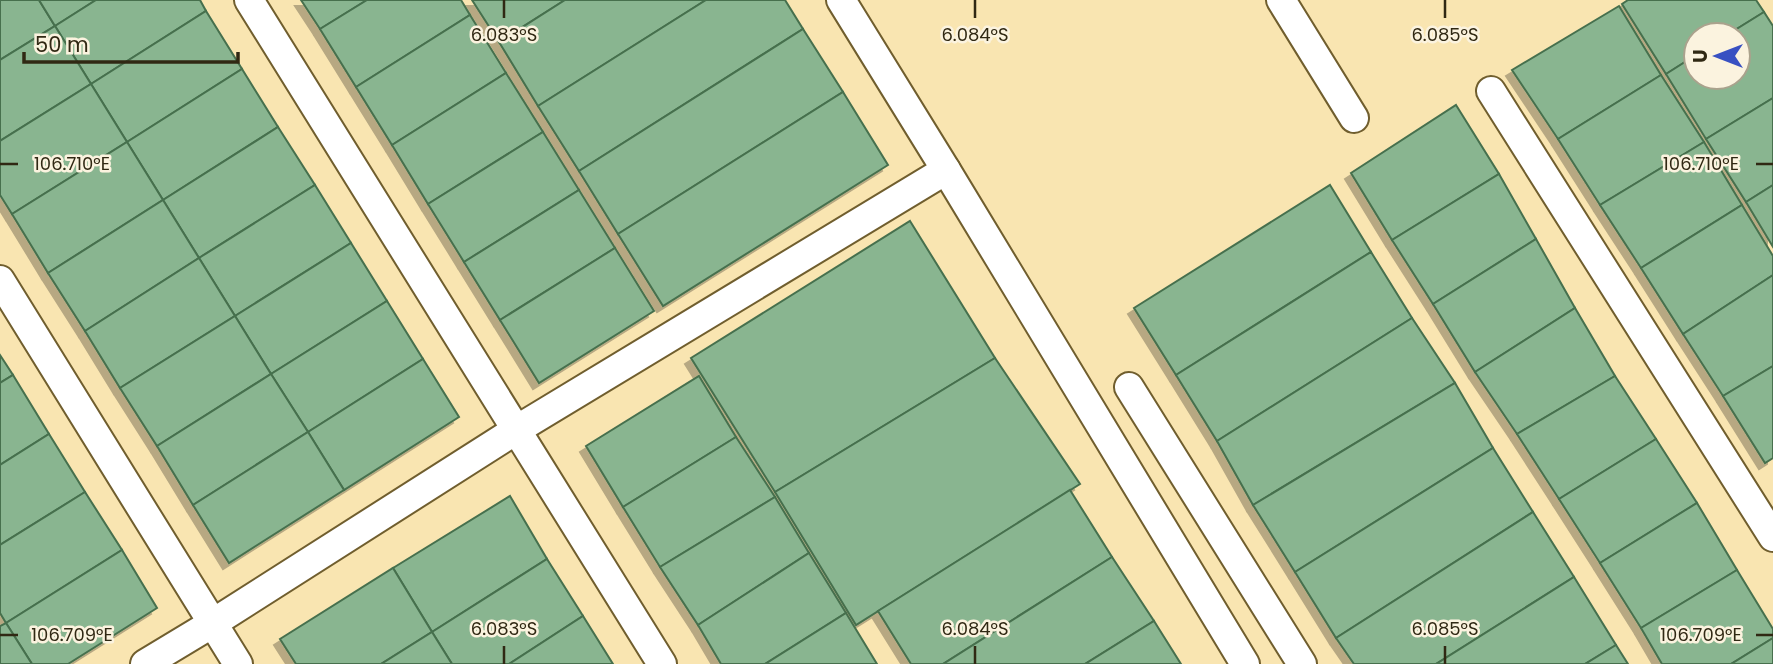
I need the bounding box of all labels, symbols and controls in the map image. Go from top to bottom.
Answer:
scale bar [24,21,238,65]
north arrow [1682,21,1752,91]
text: 6.083°S [471,22,537,47]
text: 6.084°S [941,22,1009,47]
text: 6.085°S [1411,22,1479,47]
text: 50 m [35,30,89,59]
text: U [1687,49,1714,63]
text: 106.710°E [34,151,110,176]
text: 106.710°E [1663,151,1739,176]
text: 6.083°S [471,616,537,641]
text: 6.084°S [941,616,1009,641]
text: 6.085°S [1411,616,1479,641]
text: 106.709°E [31,622,113,647]
text: 106.709°E [1660,622,1742,647]

